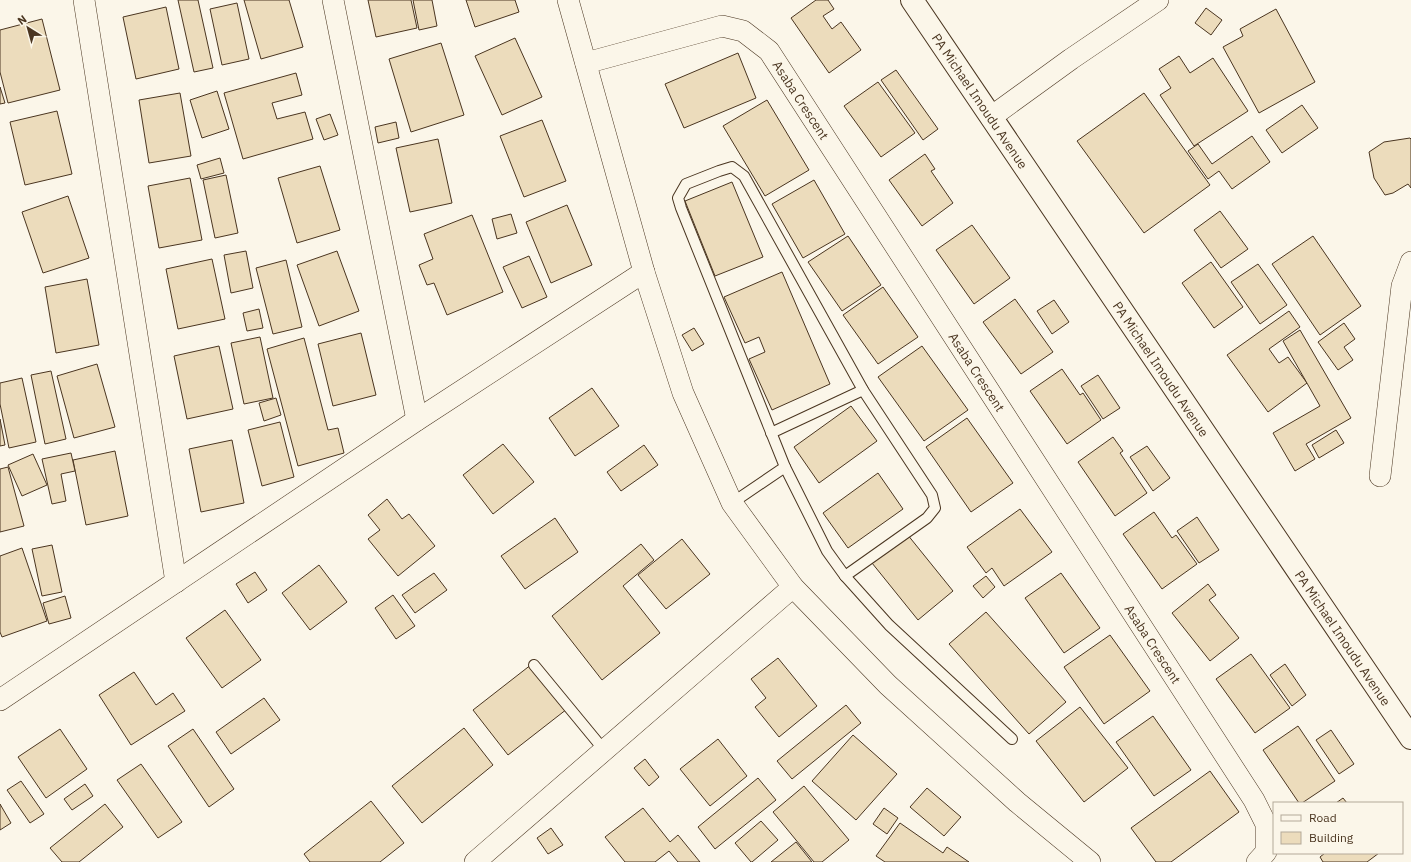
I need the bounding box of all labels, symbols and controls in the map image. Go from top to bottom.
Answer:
north arrow [8,8,48,48]
text: N [15,12,29,28]
street label: PA Michael Imoudu Avenue [928,30,1031,172]
street label: Asaba Crescent [769,58,832,143]
street label: PA Michael Imoudu Avenue [1109,298,1212,440]
street label: Asaba Crescent [945,330,1008,415]
street label: PA Michael Imoudu Avenue [1291,567,1394,709]
street label: Asaba Crescent [1121,602,1184,687]
legend [1273,802,1403,854]
text: Road [1309,810,1337,825]
text: Building [1309,830,1354,845]

